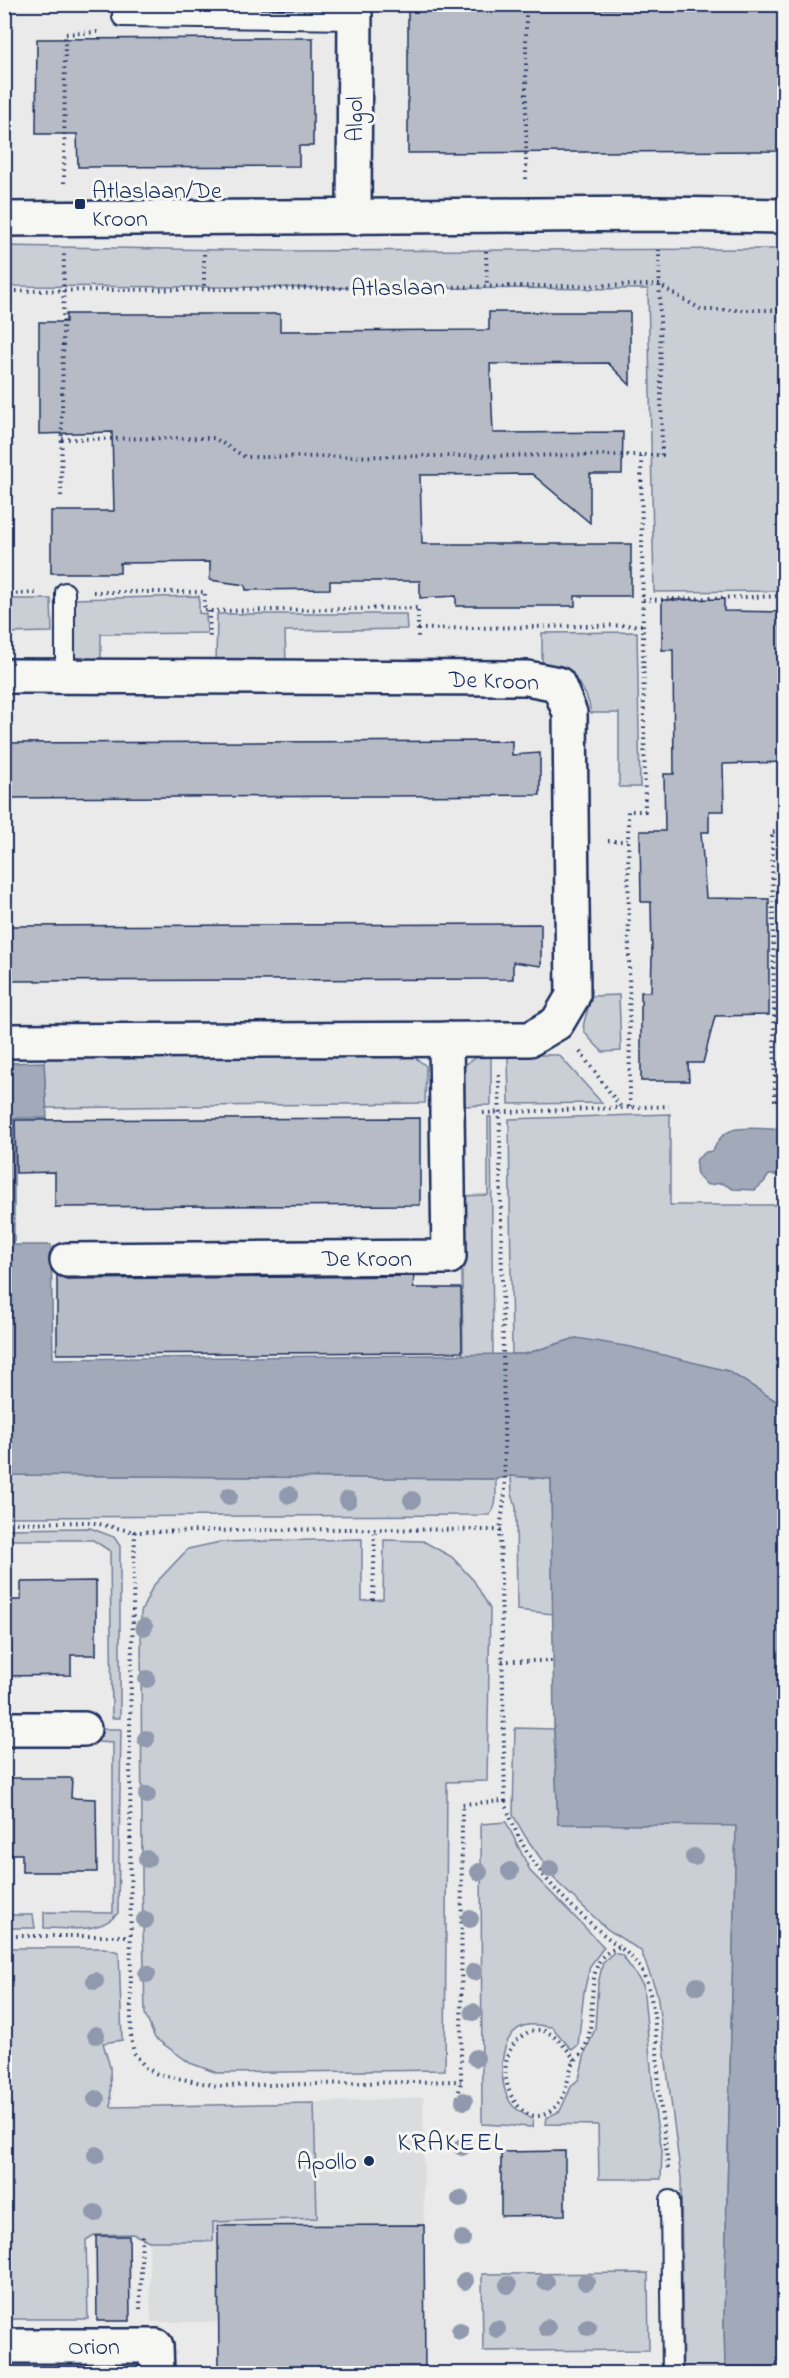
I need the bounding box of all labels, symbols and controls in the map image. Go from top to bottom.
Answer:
street label: Algol [339,96,374,142]
place label: Atlaslaan/De Kroon [92,175,222,238]
marker: Atlaslaan/De Kroon [73,197,87,211]
street label: Atlaslaan [351,271,445,308]
street label: De Kroon [447,663,540,702]
street label: De Kroon [321,1243,412,1278]
district label: KRAKEEL [397,2125,505,2163]
place label: Apollo [297,2146,357,2181]
marker: Apollo [362,2154,376,2168]
street label: Orion [68,2331,120,2366]

